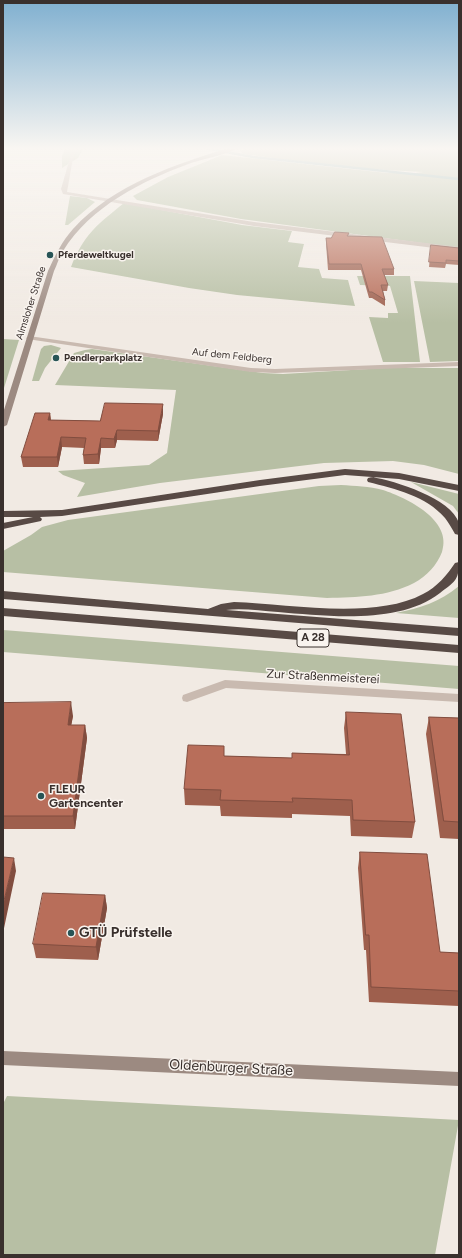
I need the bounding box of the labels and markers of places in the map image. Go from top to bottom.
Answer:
place label: Pferdeweltkugel [58,249,134,261]
marker: Pferdeweltkugel [45,250,55,260]
place label: Pendlerparkplatz [64,352,142,364]
marker: Pendlerparkplatz [51,353,61,363]
place label: FLEUR Gartencenter [49,782,123,810]
marker: FLEUR Gartencenter [36,791,46,801]
place label: GTÜ Prüfstelle [79,925,172,941]
marker: GTÜ Prüfstelle [66,928,76,938]

